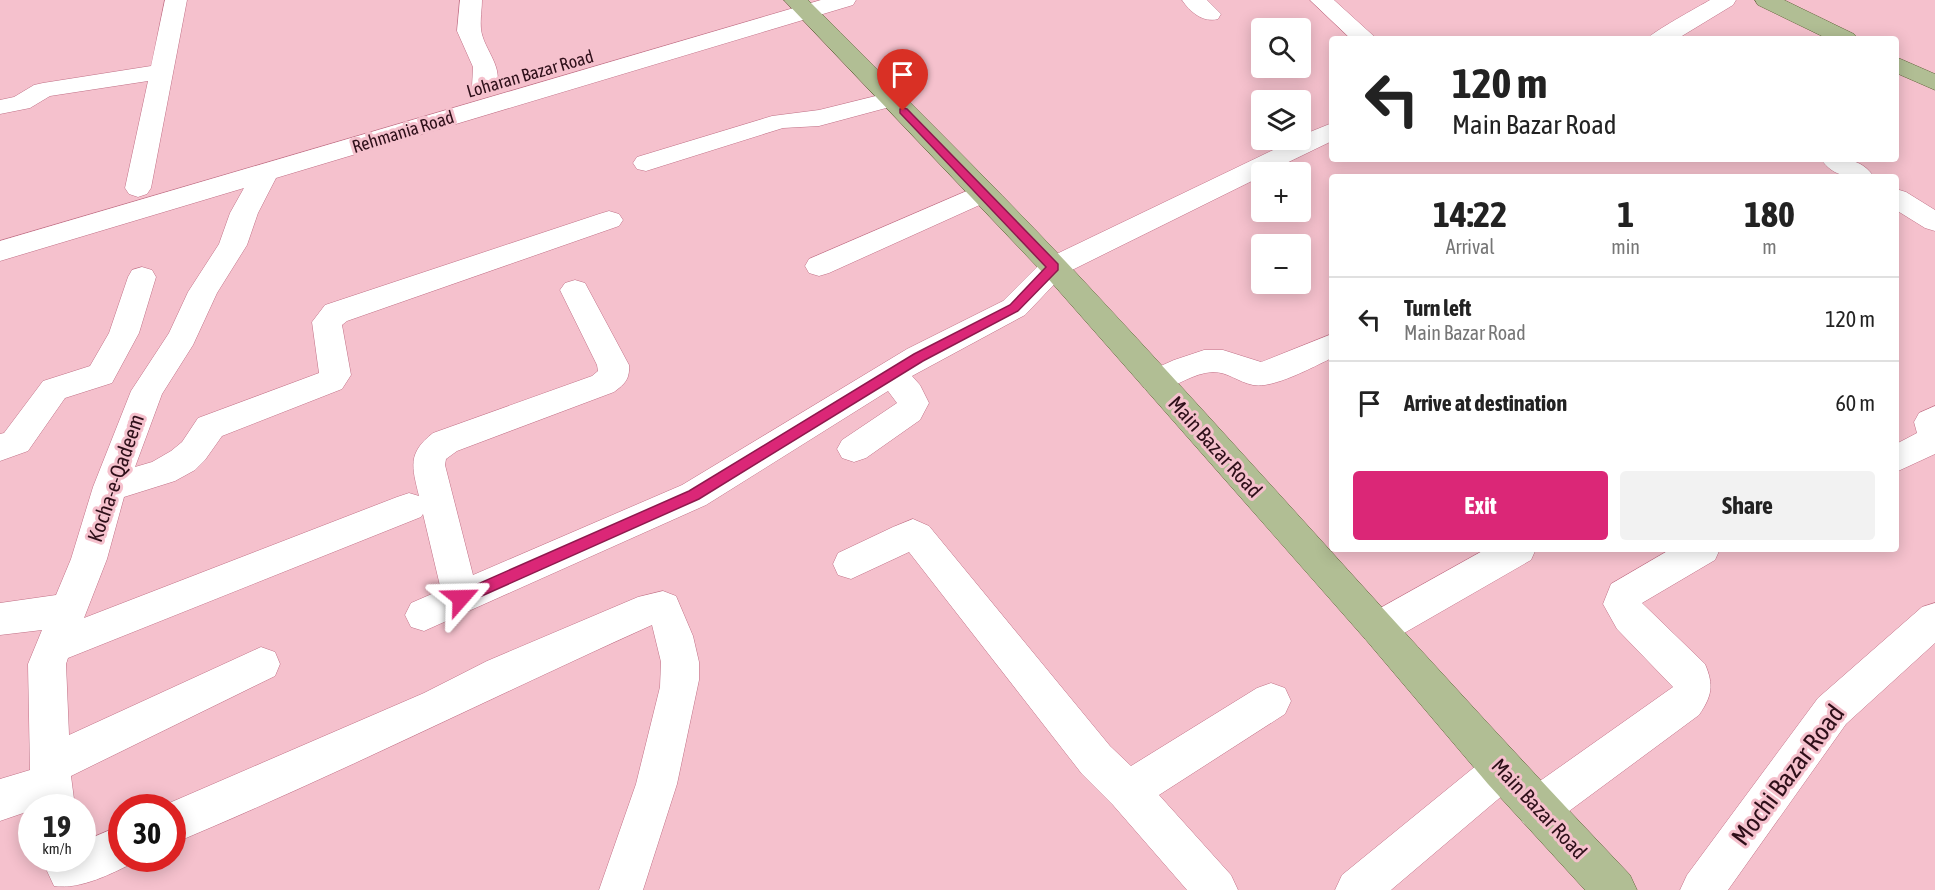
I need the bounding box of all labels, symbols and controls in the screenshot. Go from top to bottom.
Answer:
map controls [1251,18,1311,294]
button: search [1251,18,1311,78]
street label: Loharan Bazar Road [464,45,596,102]
pin [877,49,928,111]
icon: arrive [886,58,919,91]
text: 120 m [1452,59,1547,107]
icon: left [1353,60,1431,138]
button: layers [1251,90,1311,150]
street label: Rehmania Road [349,106,456,157]
text: Main Bazar Road [1452,109,1616,140]
button: + [1251,162,1311,222]
text: 14:22 [1433,193,1507,235]
text: 1 [1617,193,1634,235]
text: 180 [1744,193,1795,235]
button: − [1251,234,1311,294]
text: Arrival [1446,235,1495,258]
text: min [1611,235,1640,258]
text: m [1762,235,1777,258]
text: Turn left [1404,295,1471,321]
icon: left [1353,303,1386,336]
text: 120 m [1825,306,1875,332]
text: Main Bazar Road [1404,321,1526,344]
icon: arrive [1353,387,1386,420]
text: Arrive at destination [1404,390,1567,416]
text: 60 m [1835,390,1875,416]
street label: Main Bazar Road [1164,391,1267,502]
street label: Kocha-e-Qadeem [82,411,148,545]
button: Exit [1353,471,1608,540]
button: Share [1620,471,1875,540]
position arrow [429,566,493,630]
street label: Mochi Bazar Road [1725,699,1851,851]
street label: Main Bazar Road [1487,753,1592,863]
speed limit sign: 30 [108,794,186,872]
text: 19 [43,809,71,843]
text: km/h [42,840,72,857]

